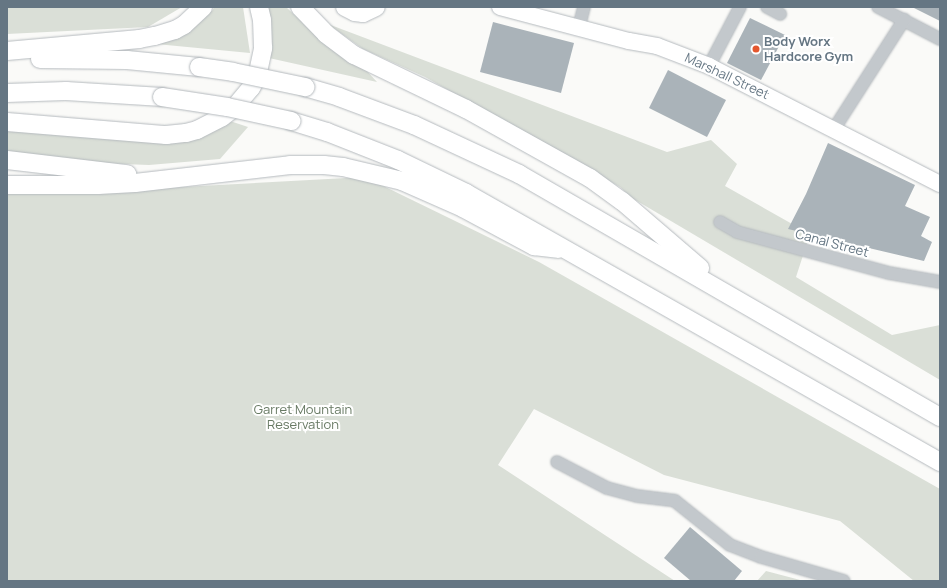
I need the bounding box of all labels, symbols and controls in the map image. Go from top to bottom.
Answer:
place label: Body Worx Hardcore Gym [764,34,853,65]
marker: Body Worx Hardcore Gym [751,44,761,54]
street label: Marshall Street [682,50,772,102]
street label: Canal Street [794,226,870,260]
park label: Garret Mountain Reservation [254,402,352,433]

